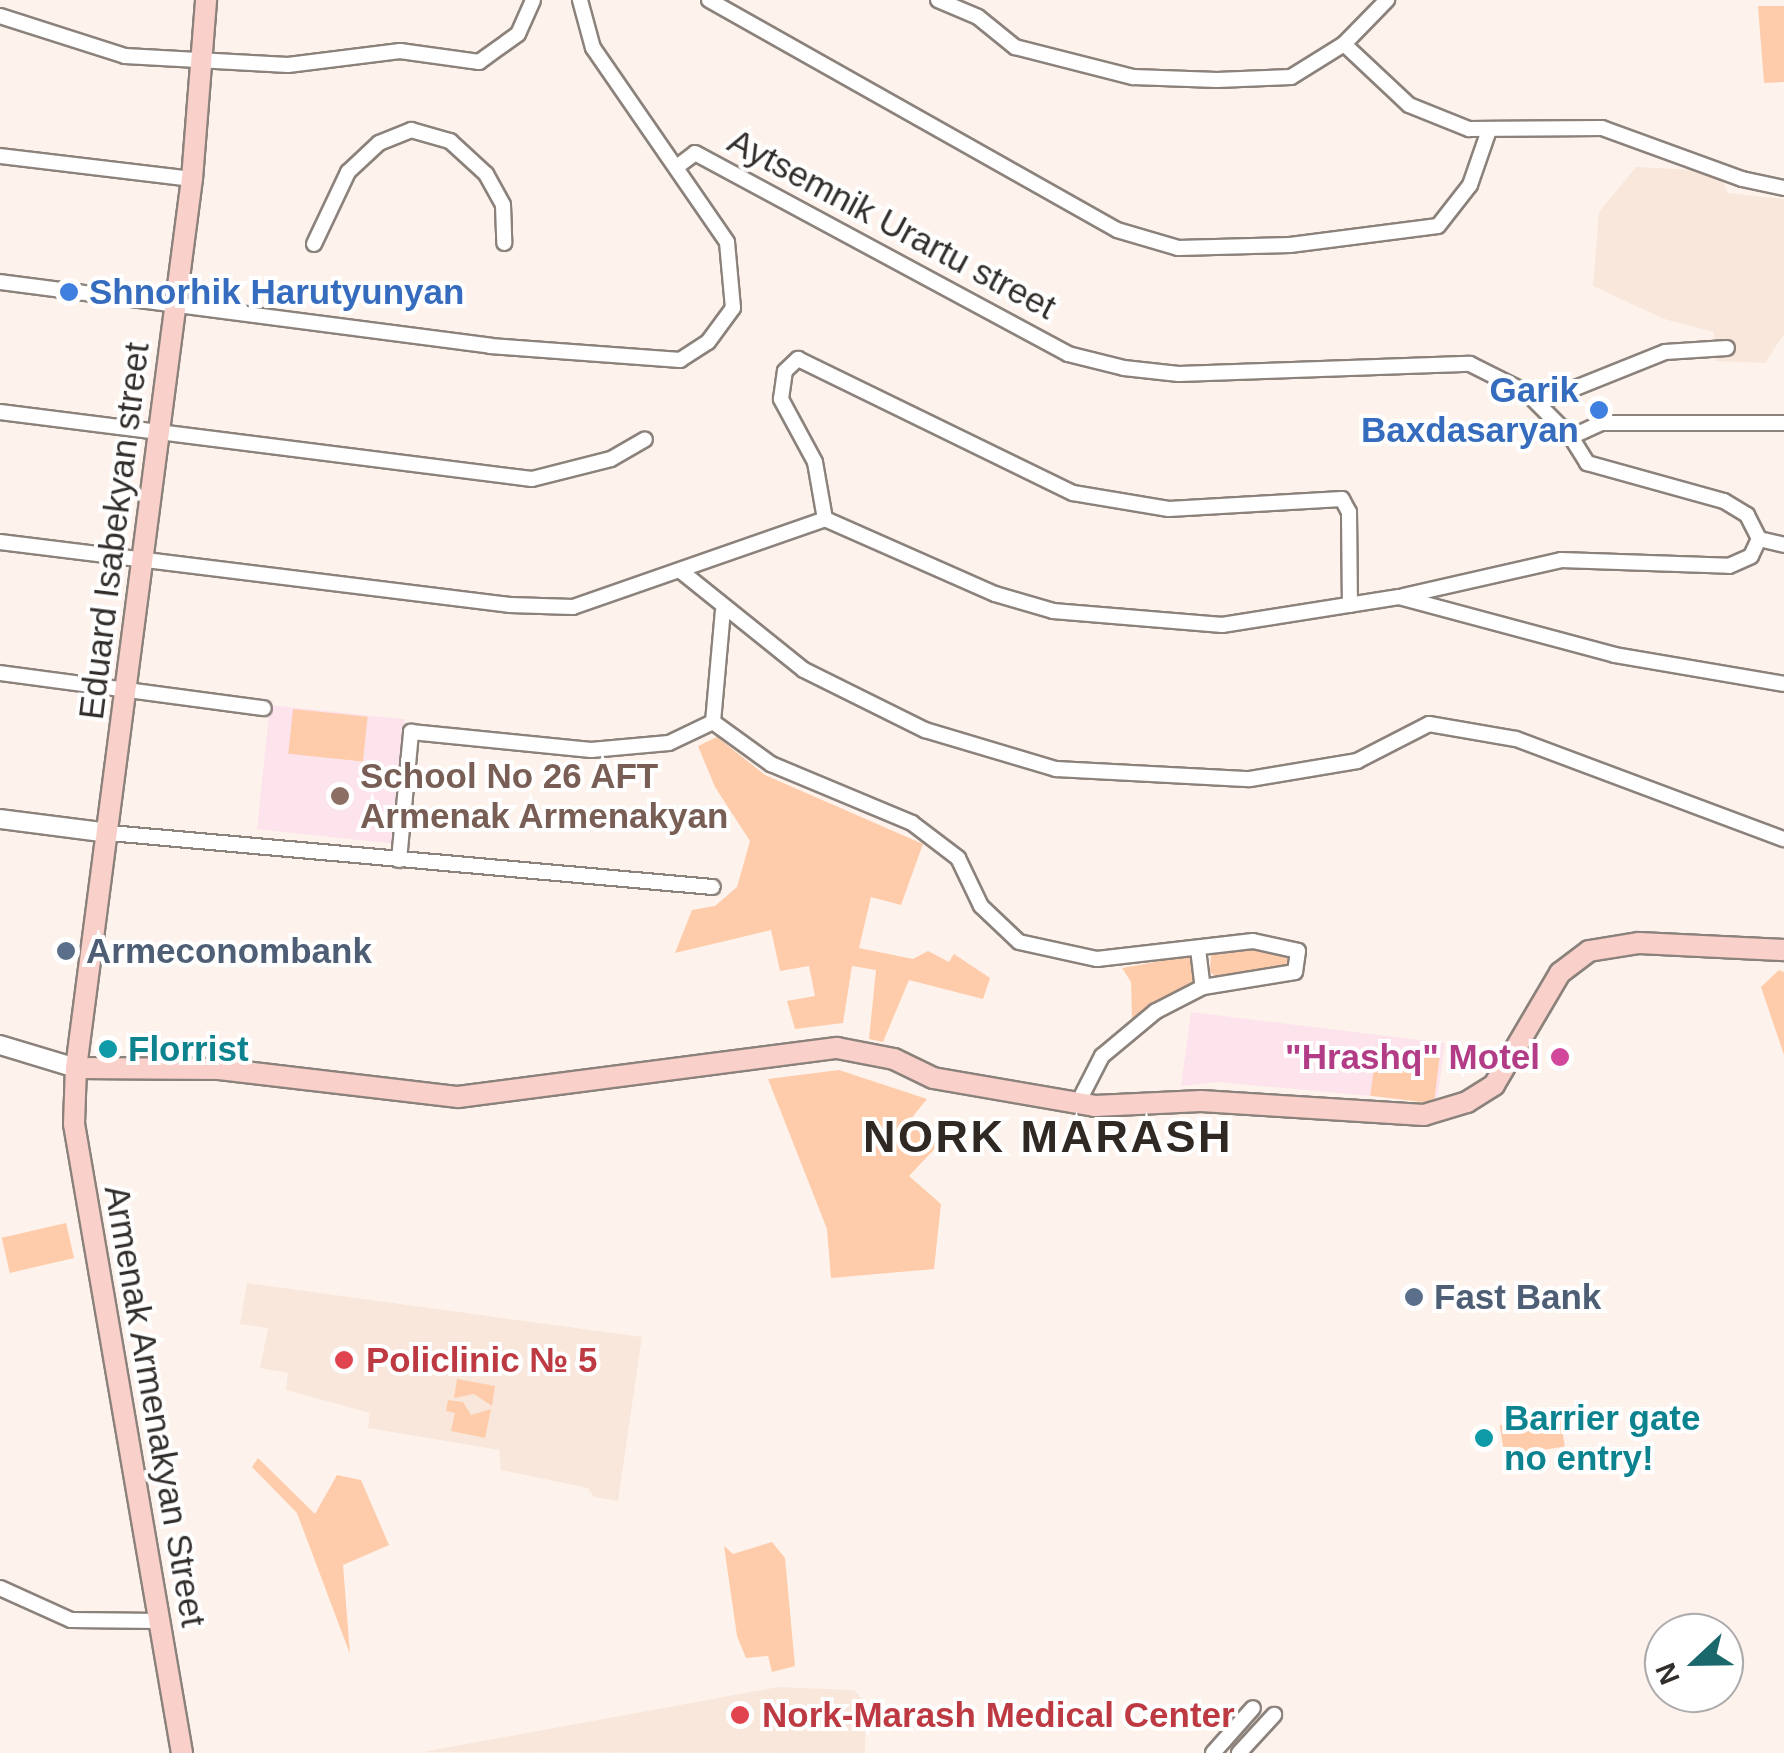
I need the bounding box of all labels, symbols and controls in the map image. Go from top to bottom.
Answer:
street label: Aytsemnik Urartu street [721,120,1063,328]
place label: Shnorhik Harutyunyan [89,271,464,313]
marker: Shnorhik Harutyunyan [58,281,80,303]
street label: Eduard Isabekyan street [70,340,158,722]
place label: Garik Baxdasaryan [1361,369,1579,451]
marker: Garik Baxdasaryan [1588,399,1610,421]
place label: School No 26 AFT Armenak Armenakyan [360,755,730,837]
marker: School No 26 AFT Armenak Armenakyan [329,785,351,807]
place label: Armeconombank [86,930,372,972]
marker: Armeconombank [55,940,77,962]
place label: Florrist [128,1028,249,1070]
place label: "Hrashq" Motel [1285,1036,1540,1078]
marker: Florrist [97,1038,119,1060]
marker: "Hrashq" Motel [1549,1046,1571,1068]
district label: NORK MARASH [863,1110,1233,1164]
street label: Armenak Armenakyan Street [95,1181,215,1631]
place label: Fast Bank [1434,1276,1601,1318]
marker: Fast Bank [1403,1286,1425,1308]
place label: Policlinic № 5 [366,1339,598,1381]
marker: Policlinic № 5 [331,1347,357,1373]
place label: Barrier gate no entry! [1504,1397,1700,1479]
marker: Barrier gate no entry! [1473,1427,1495,1449]
north arrow [1644,1613,1744,1713]
text: N [1649,1658,1686,1689]
place label: Nork-Marash Medical Center [762,1694,1235,1736]
marker: Nork-Marash Medical Center [727,1702,753,1728]

